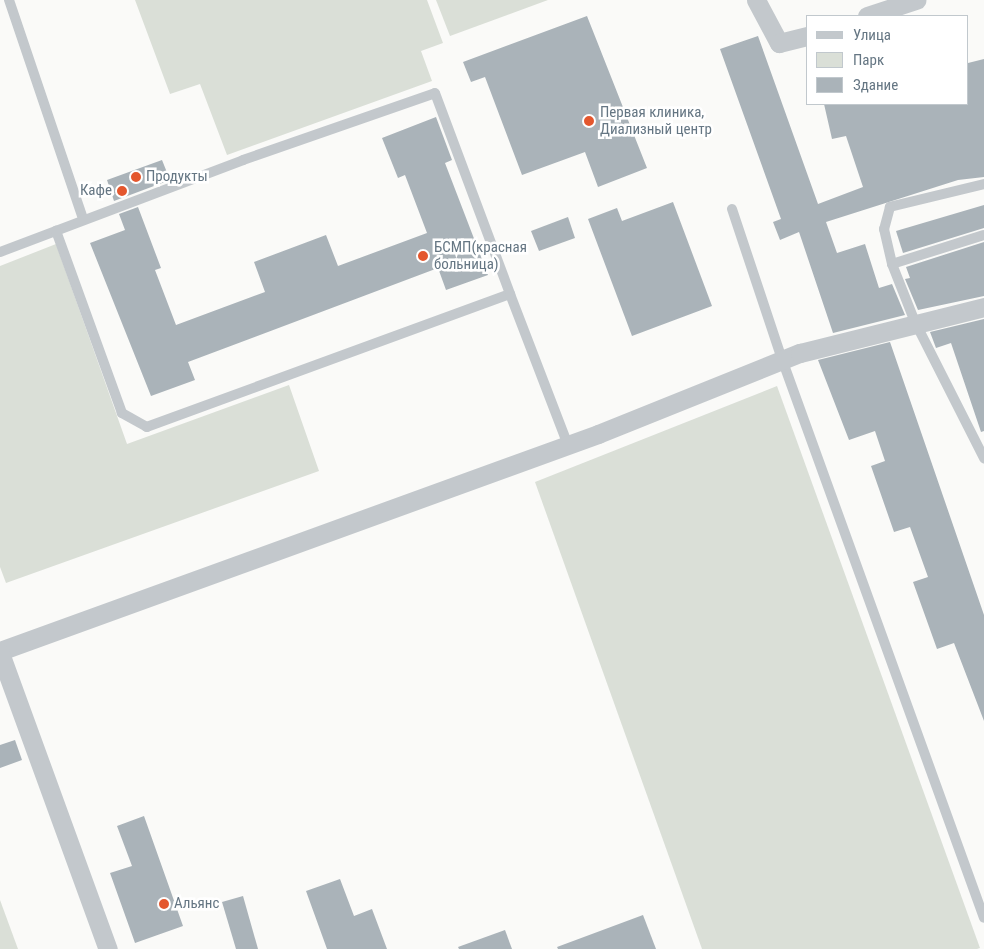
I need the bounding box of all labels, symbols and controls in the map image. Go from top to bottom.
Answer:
legend [806,15,969,105]
text: Улица [853,26,891,44]
text: Парк [853,51,884,69]
text: Здание [853,76,898,94]
place label: Первая клиника, Диализный центр [600,103,712,138]
marker: Первая клиника, Диализный центр [582,114,596,128]
place label: Продукты [146,168,208,186]
marker: Продукты [130,171,142,183]
place label: Кафе [80,182,112,200]
marker: Кафе [116,185,128,197]
place label: БСМП(красная больница) [434,238,527,273]
marker: БСМП(красная больница) [416,249,430,263]
place label: Альянс [174,895,219,913]
marker: Альянс [158,898,170,910]

